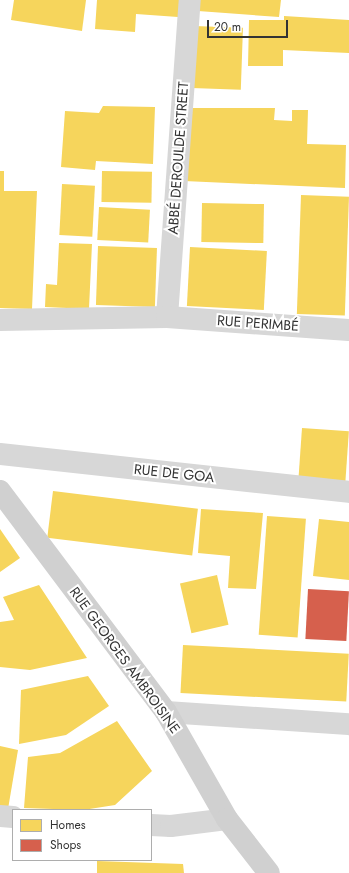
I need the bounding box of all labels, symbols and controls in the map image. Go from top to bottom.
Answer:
scale bar [209,12,290,38]
text: 20 m [214,18,241,36]
street label: ABBÉ DEROULDE STREET [164,81,192,235]
street label: RUE PERIMBÉ [217,312,299,334]
street label: RUE DE GOA [133,460,215,486]
street label: RUE GEORGES AMBROISINE [66,584,184,736]
legend [12,809,152,861]
text: Homes [50,816,86,834]
text: Shops [50,836,81,854]

